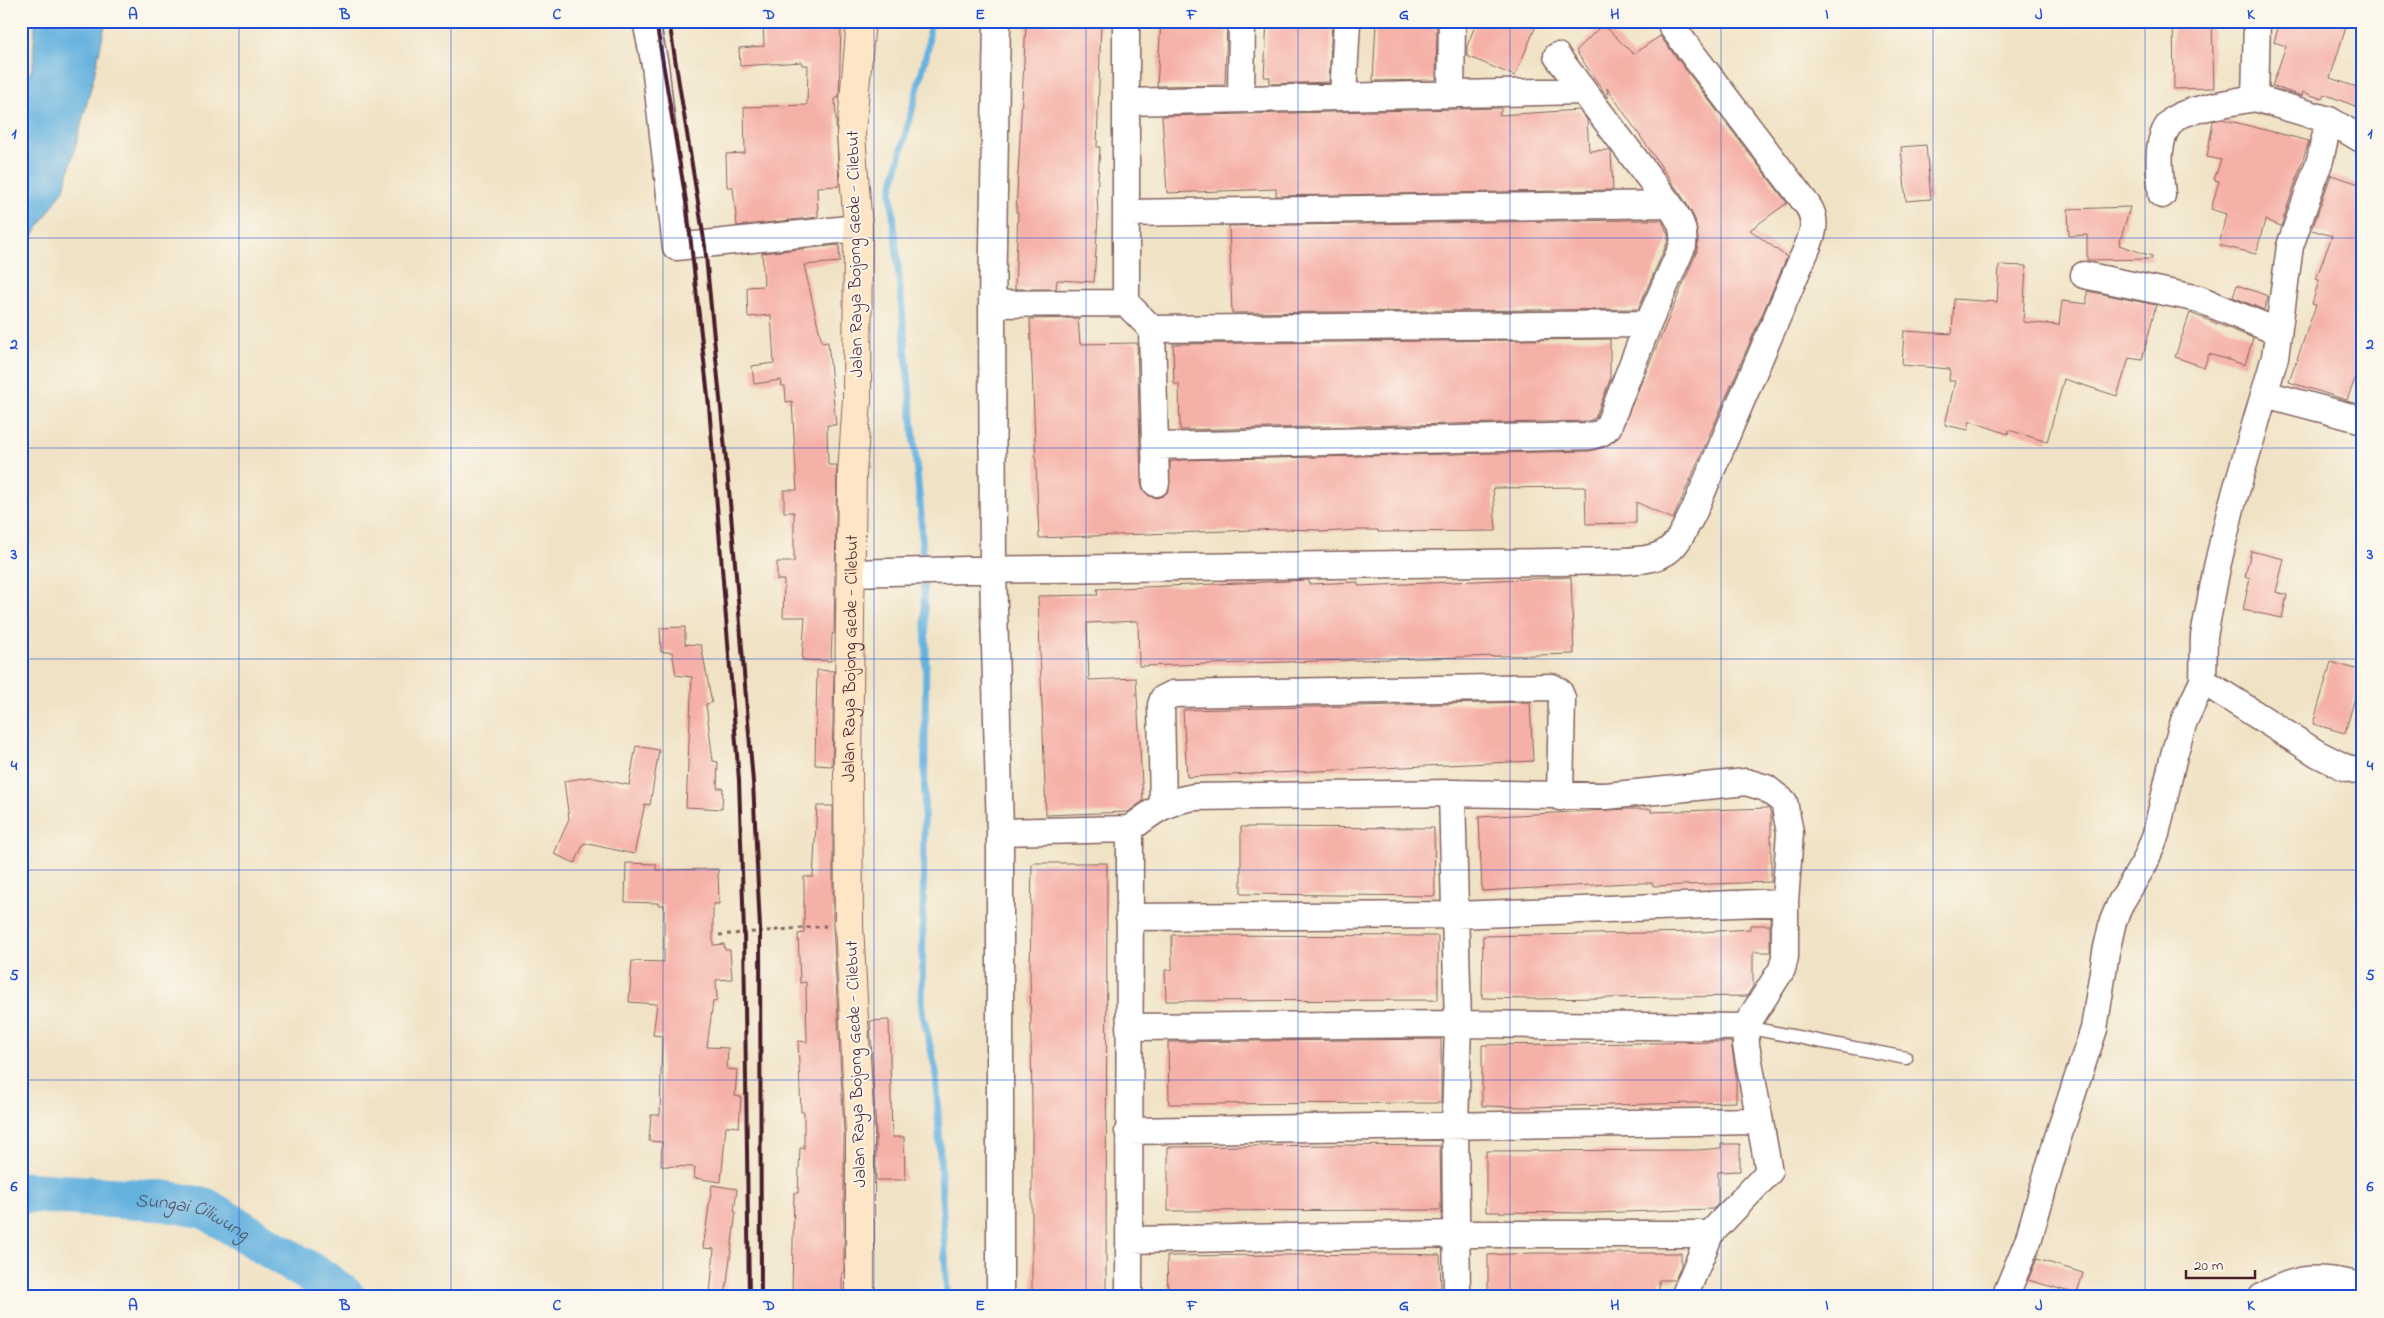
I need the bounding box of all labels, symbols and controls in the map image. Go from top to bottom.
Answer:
text: A [128,3,138,27]
text: B [339,3,351,27]
text: C [553,3,562,27]
text: D [762,3,775,27]
text: E [975,3,985,27]
text: F [1186,3,1198,27]
text: G [1399,3,1409,27]
text: H [1610,3,1620,27]
text: I [1825,3,1829,27]
text: J [2035,3,2043,27]
text: K [2247,3,2256,27]
text: 1 [11,122,17,146]
text: 1 [2367,122,2373,146]
street label: Jalan Raya Bojong Gede - Cilebut [841,130,872,378]
text: 2 [9,333,18,357]
text: 2 [2365,333,2374,357]
street label: Jalan Raya Bojong Gede - Cilebut [837,534,866,782]
text: 3 [10,543,18,567]
text: 3 [2366,543,2374,567]
text: 4 [10,754,18,778]
text: 4 [2366,754,2374,778]
street label: Jalan Raya Bojong Gede - Cilebut [840,940,875,1188]
text: 5 [9,964,19,988]
text: 5 [2365,964,2375,988]
text: 6 [9,1175,18,1199]
text: 6 [2365,1175,2374,1199]
water label: Sungai Ciliwung [134,1188,254,1249]
scale bar [2186,1248,2255,1280]
text: 20 m [2194,1255,2224,1277]
text: A [128,1294,138,1318]
text: B [339,1294,351,1318]
text: C [553,1294,562,1318]
text: D [762,1294,775,1318]
text: E [975,1294,985,1318]
text: F [1186,1294,1198,1318]
text: G [1399,1294,1409,1318]
text: H [1610,1294,1620,1318]
text: I [1825,1294,1829,1318]
text: J [2035,1294,2043,1318]
text: K [2247,1294,2256,1318]

